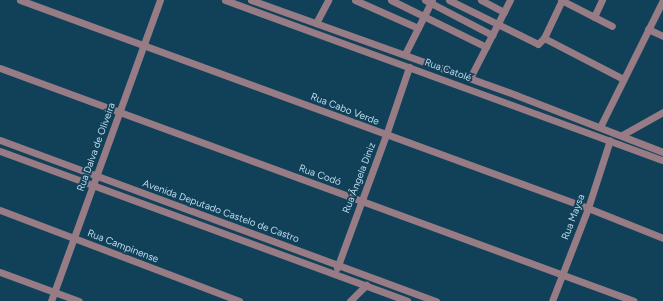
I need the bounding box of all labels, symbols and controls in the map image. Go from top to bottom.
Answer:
street label: Rua Catolé [423,56,473,84]
street label: Rua Cabo Verde [309,90,381,128]
street label: Rua Dalva de Oliveira [74,101,118,193]
street label: Rua Ângela Diniz [340,141,378,215]
street label: Rua Codó [297,162,343,188]
street label: Avenida Deputado Castelo de Castro [141,177,301,245]
street label: Rua Maysa [559,192,587,242]
street label: Rua Campinense [86,227,160,265]

